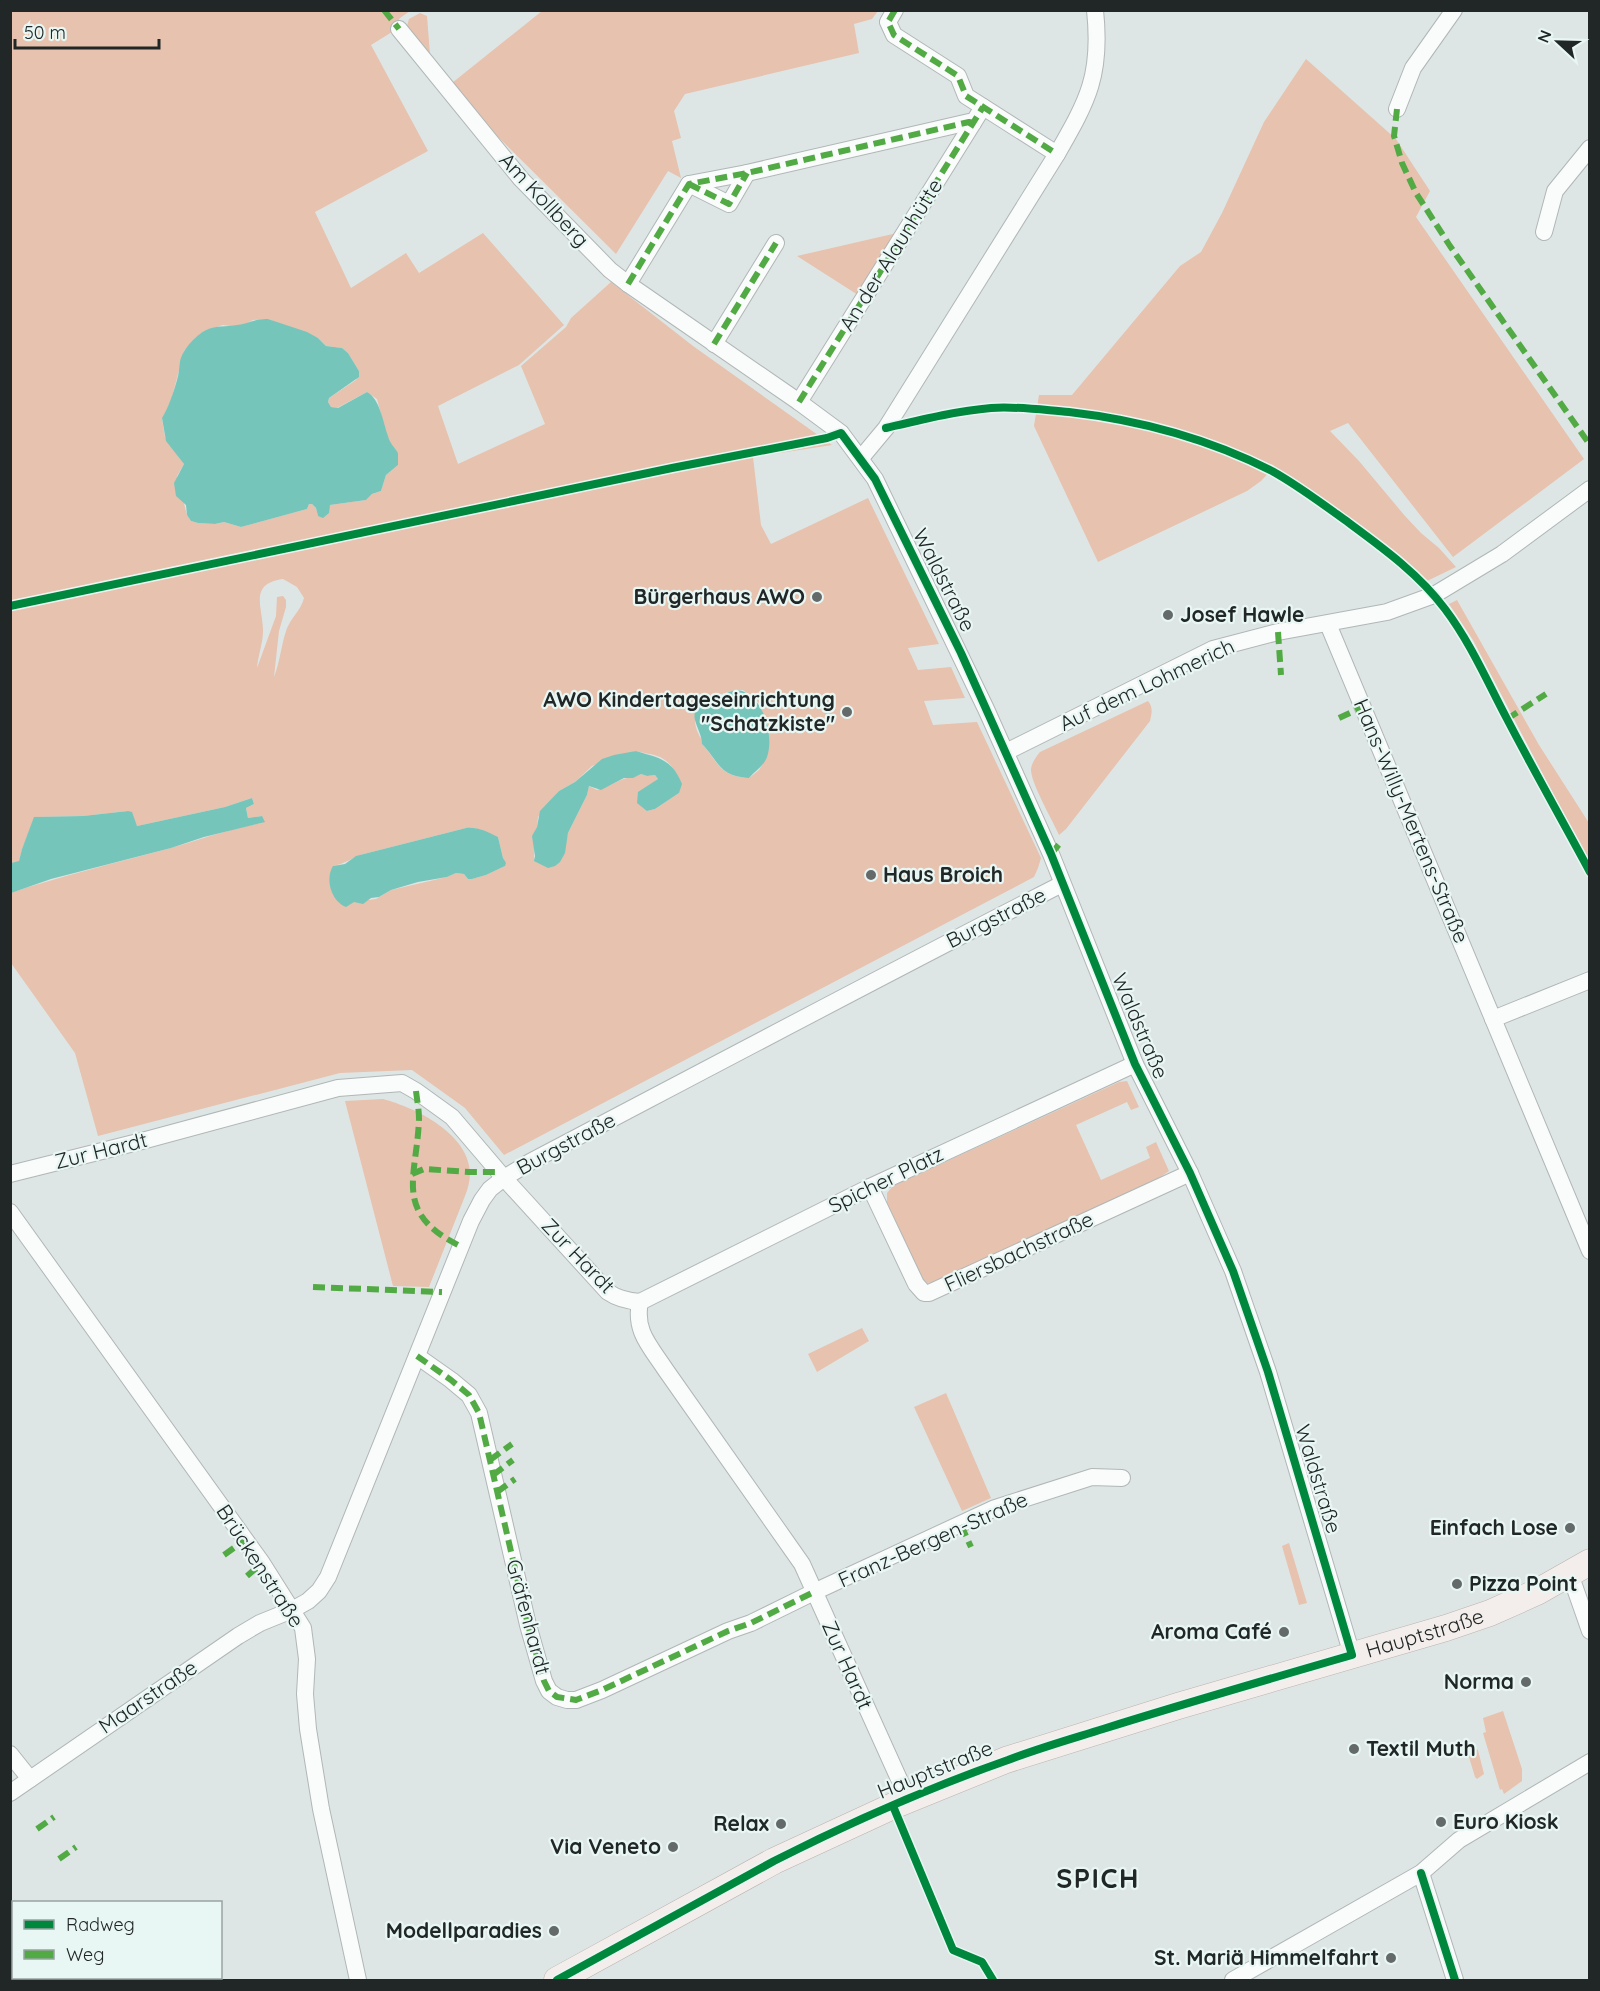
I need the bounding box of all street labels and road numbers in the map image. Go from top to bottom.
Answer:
street label: Am Kollberg [494,147,595,252]
street label: An der Alaunhütte [833,173,947,335]
street label: Waldstraße [908,524,982,635]
street label: Auf dem Lohmerich [1055,632,1238,736]
street label: Hans-Willy-Mertens-Straße [1349,695,1475,947]
street label: Burgstraße [941,881,1050,953]
street label: Waldstraße [1107,969,1175,1082]
street label: Burgstraße [512,1106,619,1180]
street label: Zur Hardt [52,1126,150,1174]
street label: Spicher Platz [824,1140,947,1218]
street label: Fliersbachstraße [940,1205,1097,1297]
street label: Zur Hardt [537,1212,621,1298]
street label: Waldstraße [1290,1421,1348,1536]
street label: Franz-Bergen-Straße [834,1486,1031,1593]
street label: Brückenstraße [211,1499,310,1632]
street label: Gräfenhardt [501,1556,557,1677]
street label: Hauptstraße [1362,1602,1487,1663]
street label: Zur Hardt [817,1616,879,1713]
street label: Maarstraße [93,1654,202,1739]
street label: Hauptstraße [873,1734,996,1804]

